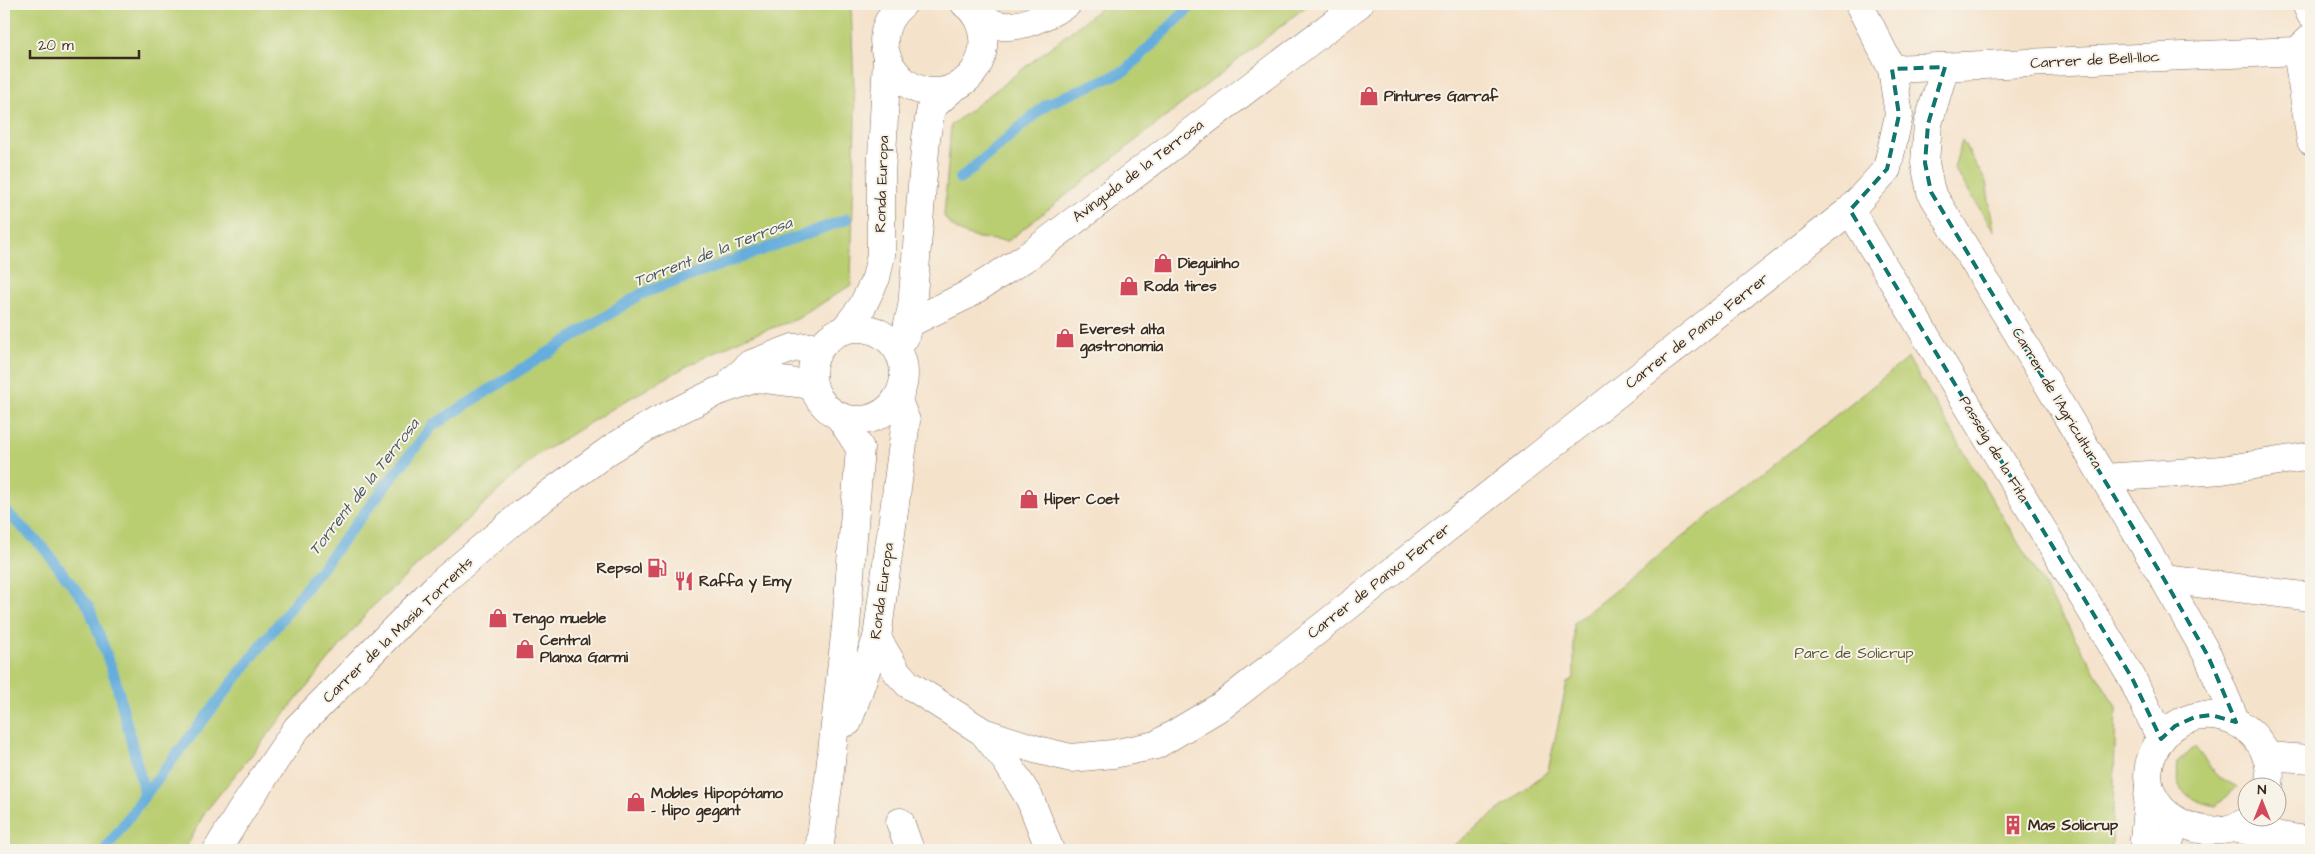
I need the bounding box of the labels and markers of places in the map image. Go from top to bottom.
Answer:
shop icon: Pintures Garraf [1358,85,1380,107]
place label: Pintures Garraf [1384,86,1499,107]
shop icon: Dieguinho [1152,252,1174,274]
place label: Dieguinho [1178,253,1240,276]
shop icon: Roda tires [1118,275,1140,297]
place label: Roda tires [1144,276,1217,297]
place label: Everest alta gastronomia [1080,319,1165,359]
shop icon: Everest alta gastronomia [1054,327,1076,349]
shop icon: Hiper Coet [1018,488,1040,510]
place label: Hiper Coet [1044,489,1120,510]
fuel station icon: Repsol [646,557,668,579]
place label: Repsol [597,558,643,579]
restaurant icon: Raffa y Emy [673,570,695,592]
place label: Raffa y Emy [699,571,793,593]
shop icon: Tengo mueble [487,607,509,629]
place label: Tengo mueble [512,608,606,631]
place label: Central Planxa Garmi [540,630,629,668]
shop icon: Central Planxa Garmi [514,638,536,660]
place label: Mobles Hipopótamo - Hipo gegant [651,783,784,823]
shop icon: Mobles Hipopótamo - Hipo gegant [625,791,647,813]
building icon: Mas Solicrup [2002,814,2024,836]
place label: Mas Solicrup [2028,815,2119,836]

